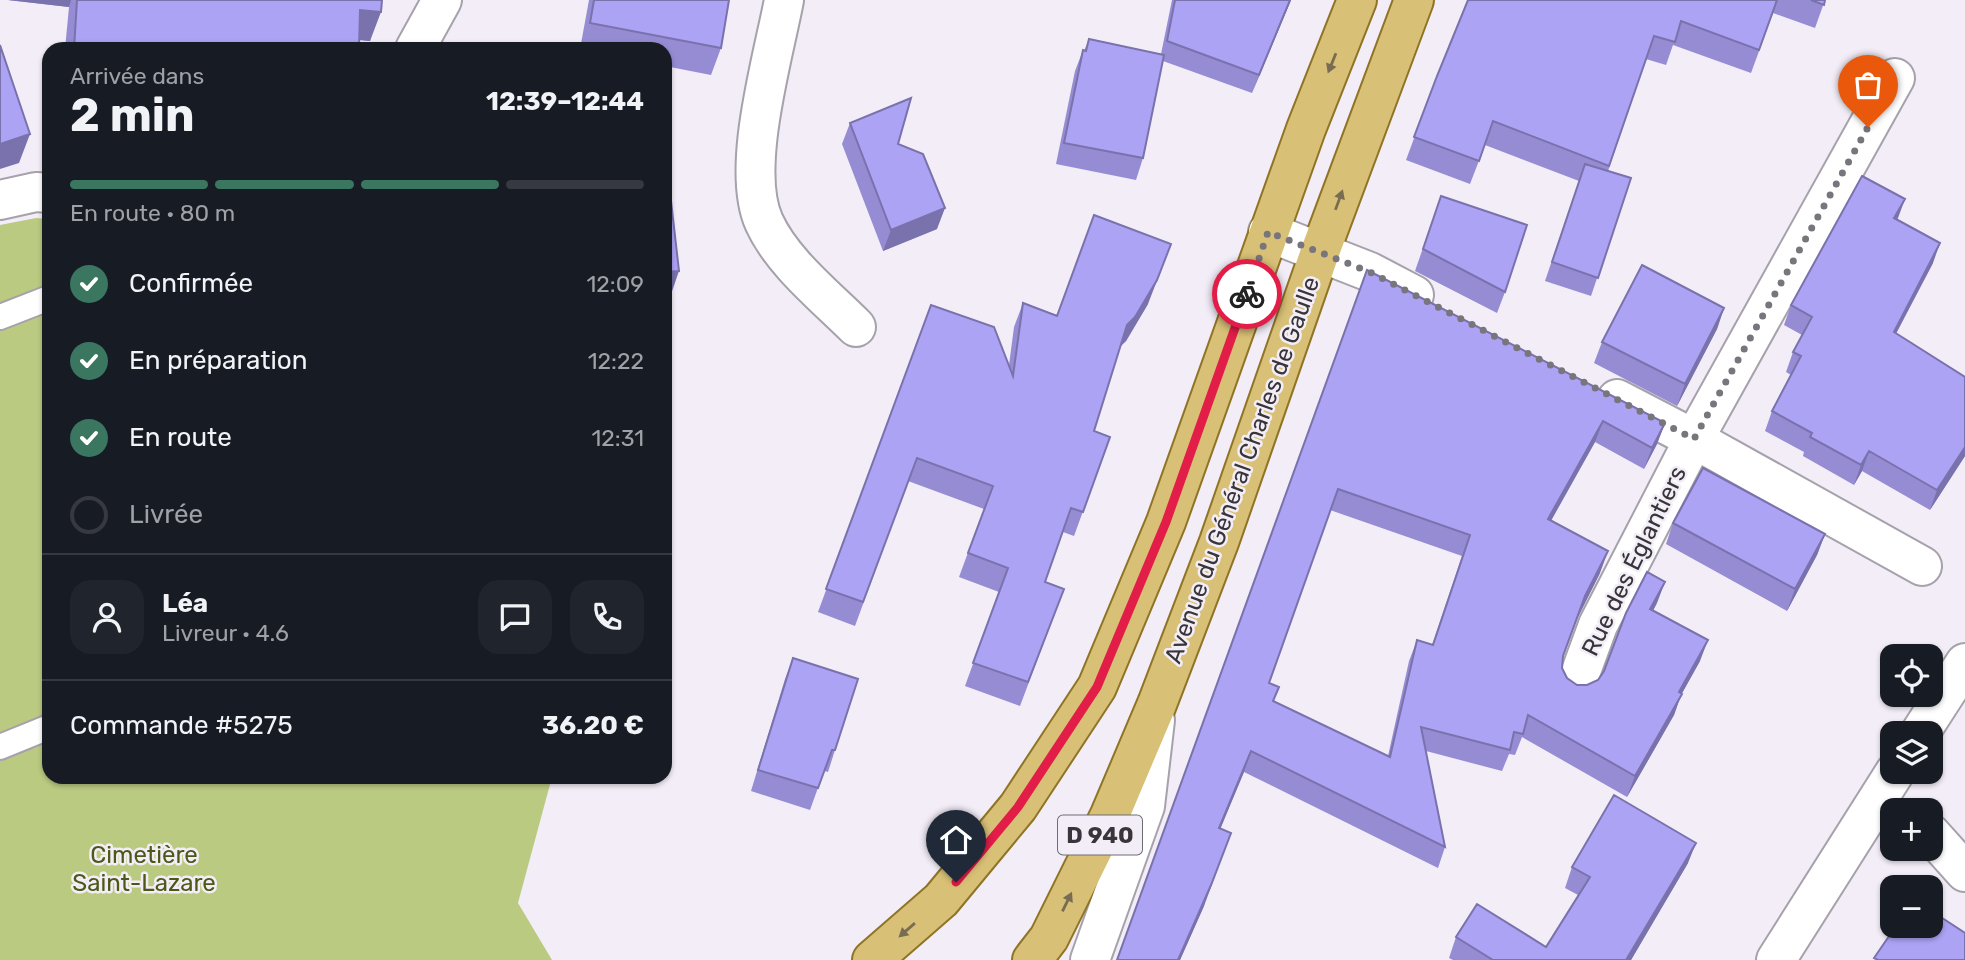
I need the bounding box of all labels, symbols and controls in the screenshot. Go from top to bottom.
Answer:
one-way arrow [1326,53,1337,74]
pin [1838,55,1898,127]
text: Arrivée dans [70,62,204,90]
icon: bag [1849,66,1887,104]
text: 12:39–12:44 [486,86,644,117]
text: 2 min [70,88,195,143]
one-way arrow [1334,190,1345,211]
text: En route · 80 m [70,199,235,227]
courier [1212,259,1282,329]
icon: check [70,265,108,303]
text: Confirmée [129,268,253,299]
text: 12:09 [587,270,644,298]
street label: Avenue du Général Charles de Gaulle [1159,273,1325,667]
icon: bike [1228,275,1266,313]
icon: check [70,342,108,380]
text: En préparation [129,345,307,376]
text: 12:22 [588,347,644,375]
icon: check [70,419,108,457]
text: En route [129,422,232,453]
text: 12:31 [592,424,644,452]
street label: Rue des Églantiers [1576,462,1692,660]
text: Livrée [129,499,203,530]
button: person [70,580,144,654]
button: chat [478,580,552,654]
button: phone [570,580,644,654]
text: Léa [162,588,208,619]
text: Livreur · 4.6 [162,619,289,647]
map controls [1880,644,1943,938]
button: locate [1880,644,1943,707]
text: Commande #5275 [70,710,293,741]
text: 36.20 € [542,710,644,741]
button: layers [1880,721,1943,784]
button: + [1880,798,1943,861]
pin [926,810,986,882]
road number: D 940 [1058,816,1142,855]
icon: home [937,821,975,859]
park label: Cimetière Saint-Lazare [72,841,216,897]
button: − [1880,875,1943,938]
one-way arrow [1061,892,1072,912]
one-way arrow [898,922,915,937]

